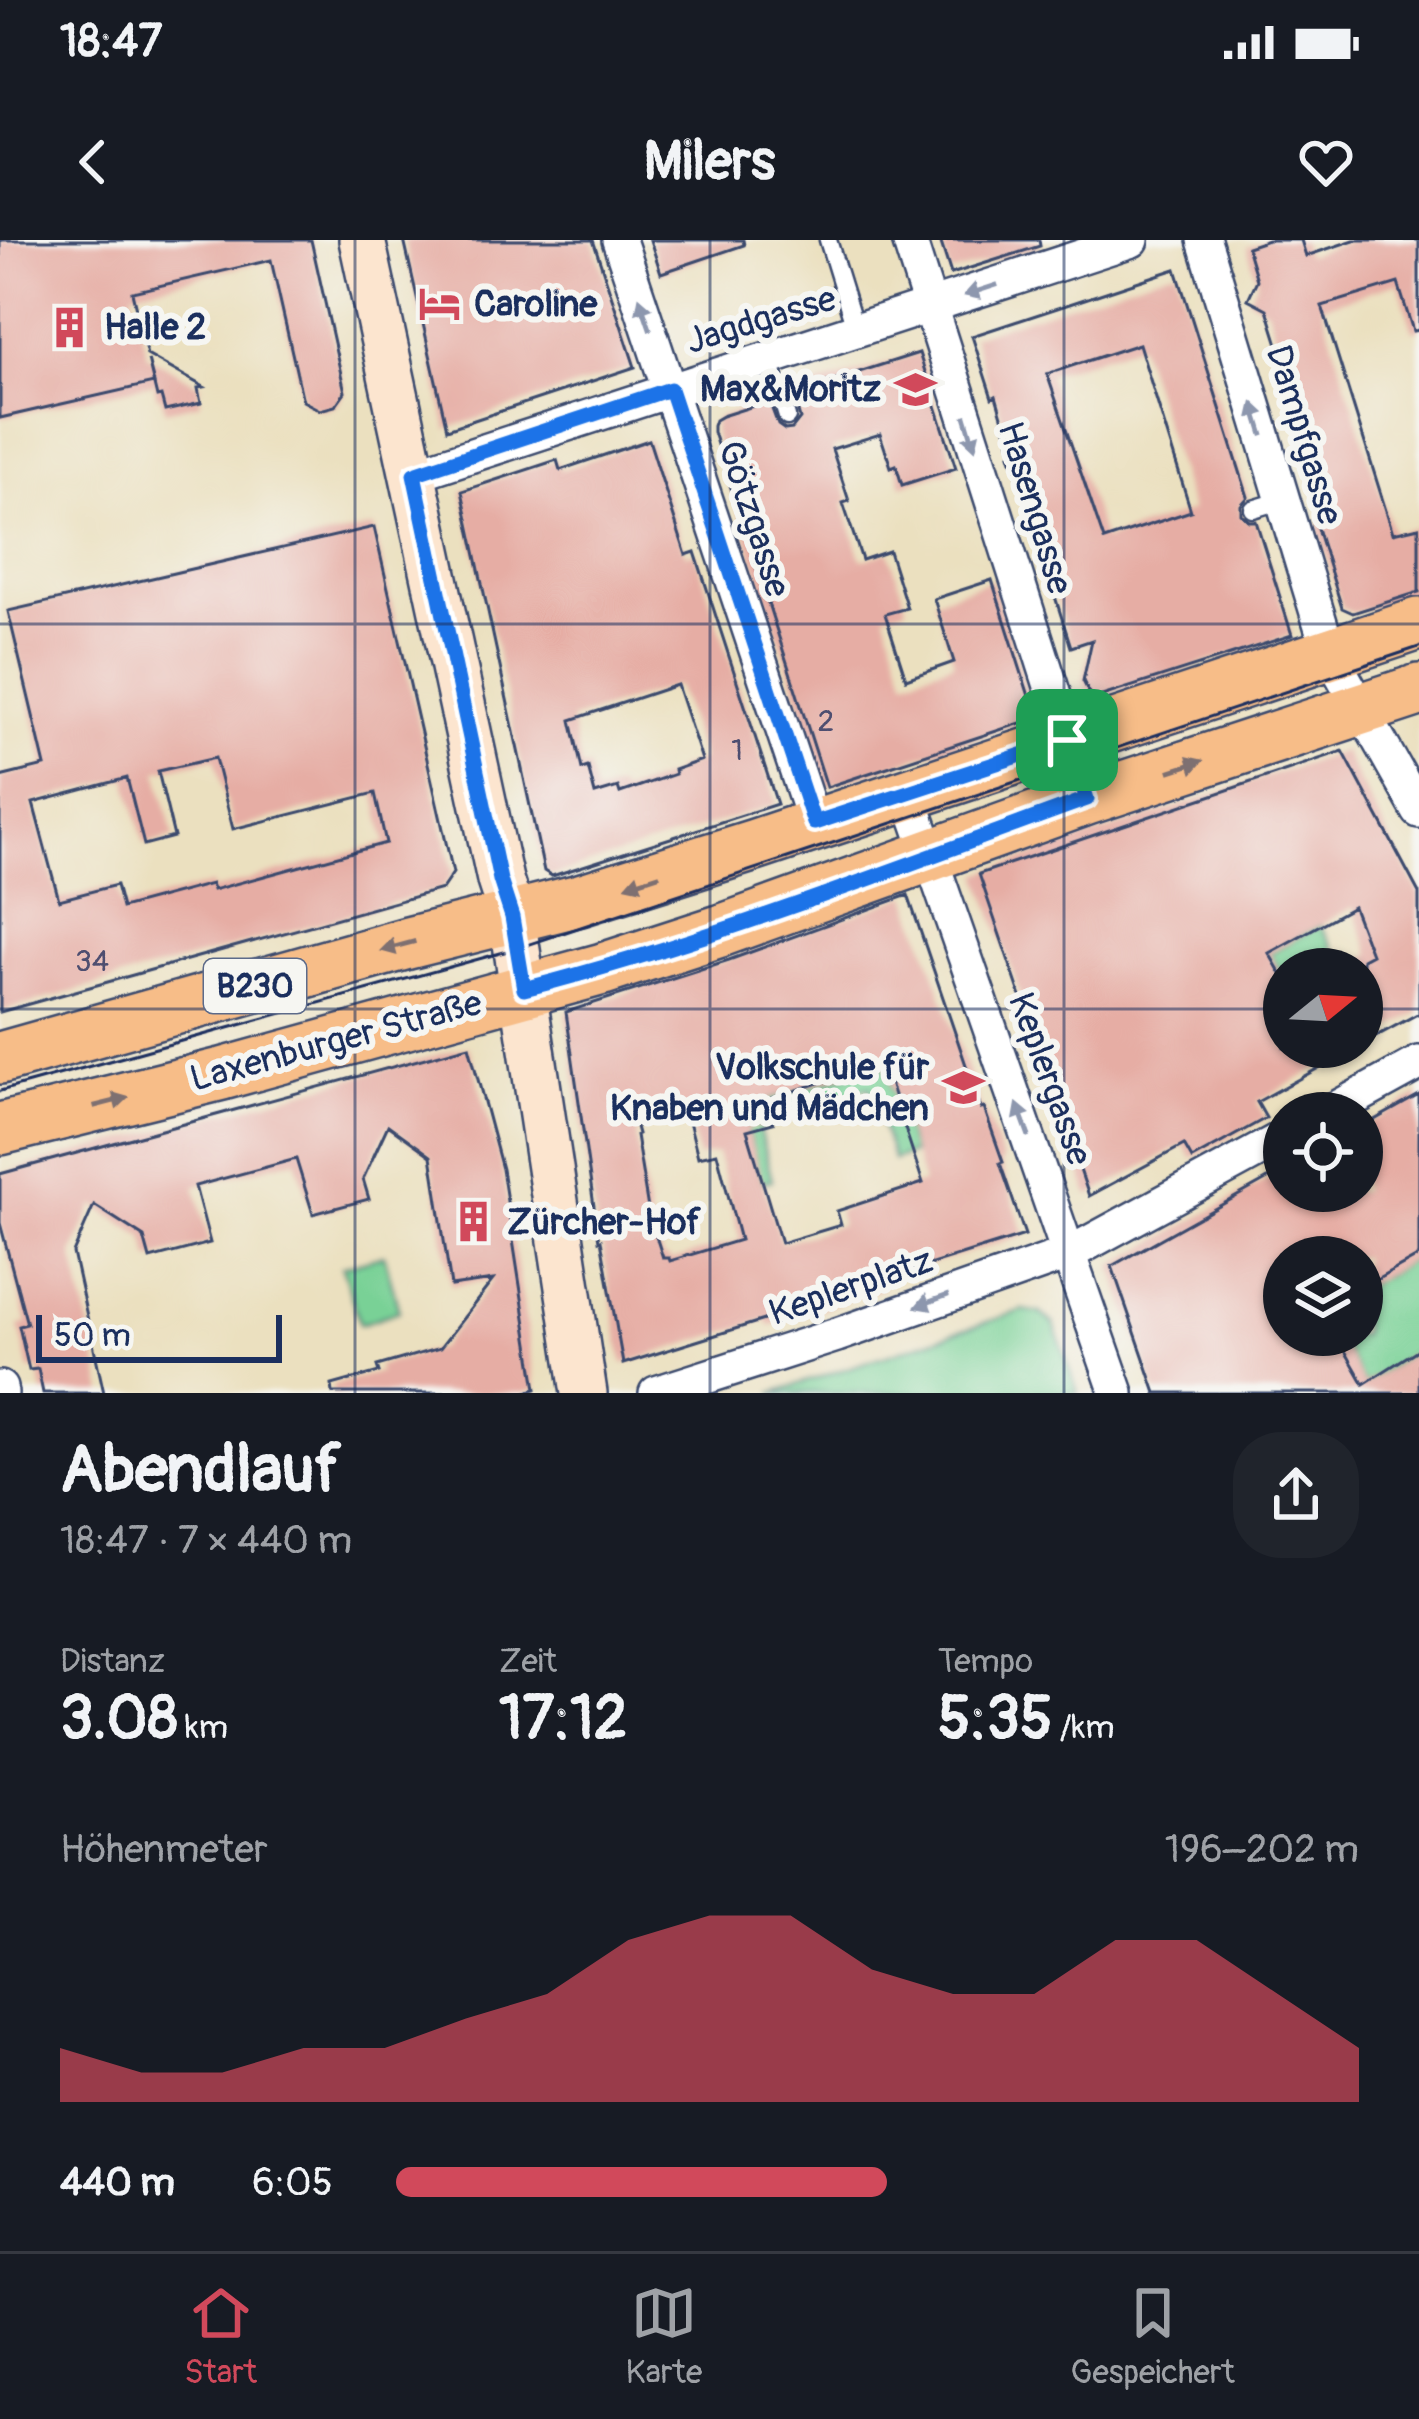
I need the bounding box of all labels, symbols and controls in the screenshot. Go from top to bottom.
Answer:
text: 18:47 [60,14,162,70]
text: Milers [644,128,775,196]
icon: back [60,129,126,195]
icon: heart [1293,129,1359,195]
street label: Jagdgasse [681,276,842,364]
hotel icon: Caroline [417,281,463,327]
place label: Caroline [474,282,598,327]
one-way arrow [963,282,999,300]
one-way arrow [634,295,653,332]
building icon: Halle 2 [47,304,93,350]
place label: Halle 2 [104,305,206,350]
street label: Dampfgasse [1255,340,1353,530]
school or university icon: Max&Moritz [892,366,938,412]
place label: Max&Moritz [700,367,881,412]
one-way arrow [1248,401,1266,437]
one-way arrow [962,414,980,451]
street label: Hasengasse [987,416,1083,600]
street label: Götzgasse [708,435,800,603]
pin [1016,689,1118,791]
house number: 2 [818,703,834,740]
icon: arrive [1034,707,1100,773]
house number: 1 [731,732,743,769]
one-way arrow [1168,756,1205,775]
one-way arrow [624,872,661,891]
one-way arrow [380,937,417,956]
house number: 34 [75,943,109,980]
north arrow [1263,948,1383,1068]
map controls [1263,948,1383,1356]
road number: B230 [204,959,306,1013]
street label: Laxenburger Straße [185,980,487,1102]
street label: Keplergasse [998,987,1102,1172]
place label: Volkschule für Knaben und Mädchen [610,1045,930,1131]
school or university icon: Volkschule für Knaben und Mädchen [940,1065,986,1111]
one-way arrow [93,1092,130,1111]
button: locate [1263,1092,1383,1212]
one-way arrow [1013,1102,1031,1138]
building icon: Zürcher-Hof [450,1199,496,1245]
place label: Zürcher-Hof [507,1200,701,1245]
button: layers [1263,1236,1383,1356]
street label: Keplerplatz [763,1238,939,1336]
one-way arrow [913,1293,949,1311]
scale bar [36,1309,282,1362]
text: 50 m [54,1315,131,1356]
text: Abendlauf [60,1429,341,1512]
button: share [1233,1432,1359,1558]
text: 18:47 · 7 × 440 m [60,1516,352,1565]
text: Distanz [60,1641,165,1682]
text: Zeit [499,1641,557,1682]
text: Tempo [938,1641,1033,1682]
text: 3.08 [60,1682,178,1757]
text: 17:12 [499,1682,627,1757]
text: 5:35 [938,1682,1053,1757]
text: km [178,1707,228,1748]
text: /km [1053,1707,1115,1748]
text: Höhenmeter [60,1825,268,1874]
text: 196–202 m [1165,1825,1359,1874]
text: 440 m [60,2158,175,2207]
text: 6:05 [252,2158,333,2207]
tab: Start [184,2280,257,2393]
tab: Karte [626,2280,702,2393]
tab: Gespeichert [1071,2280,1235,2393]

